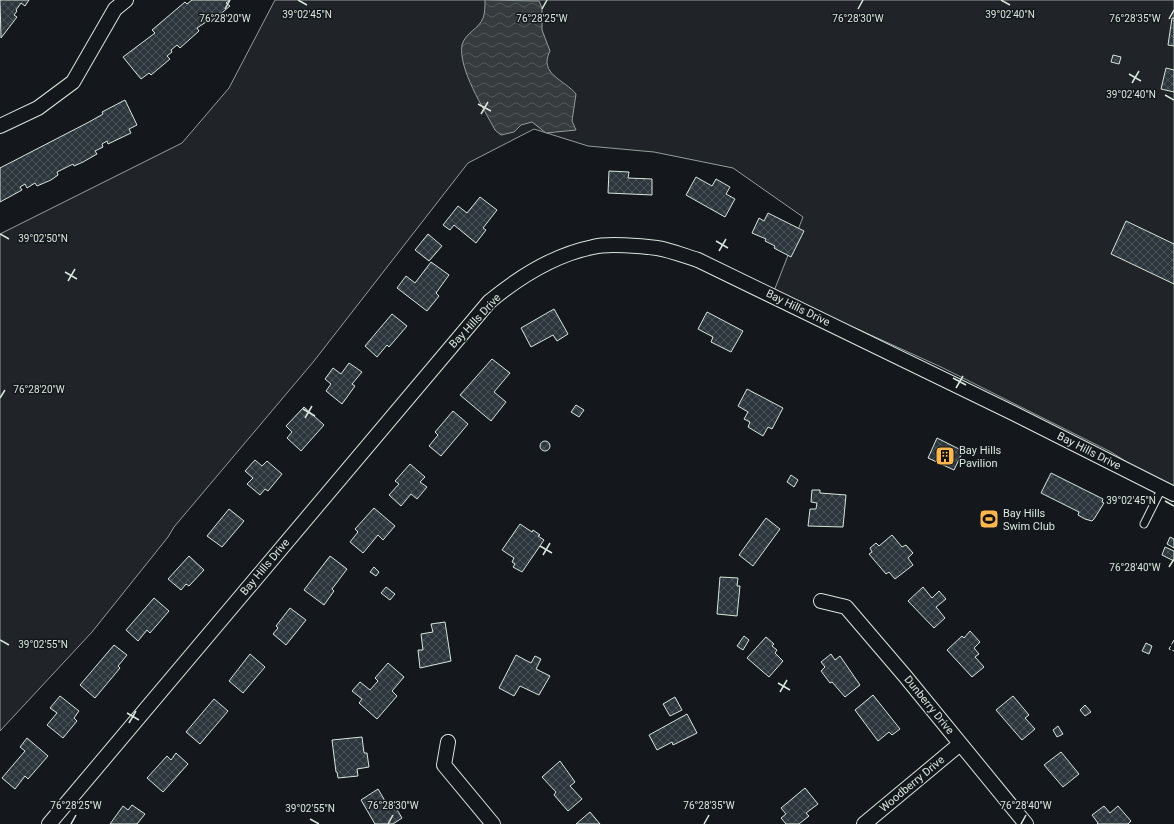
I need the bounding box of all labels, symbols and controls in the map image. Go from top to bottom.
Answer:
text: 39°02'45"N [282,9,332,20]
text: 39°02'40"N [985,9,1035,20]
text: 76°28'20"W [199,13,251,24]
text: 76°28'25"W [516,13,568,24]
text: 76°28'30"W [832,13,884,24]
text: 76°28'35"W [1109,13,1161,24]
text: 39°02'40"N [1106,89,1156,100]
text: 39°02'50"N [18,233,68,244]
street label: Bay Hills Drive [764,287,832,329]
street label: Bay Hills Drive [446,291,504,351]
text: 76°28'20"W [13,384,65,395]
street label: Bay Hills Drive [1055,429,1123,473]
place label: Bay Hills Pavilion [959,444,1002,470]
building icon: Bay Hills Pavilion [934,445,956,467]
text: 39°02'45"N [1106,495,1156,506]
place label: Bay Hills Swim Club [1003,507,1055,533]
sports icon: Bay Hills Swim Club [978,508,1000,530]
street label: Bay Hills Drive [238,536,292,598]
text: 76°28'40"W [1109,562,1161,573]
text: 39°02'55"N [18,639,68,650]
street label: Dunberry Drive [901,673,957,737]
street label: Woodberry Drive [877,753,947,815]
text: 76°28'25"W [50,800,102,811]
text: 76°28'30"W [367,800,419,811]
text: 76°28'35"W [683,800,735,811]
text: 76°28'40"W [1000,800,1052,811]
text: 39°02'55"N [285,803,335,814]

